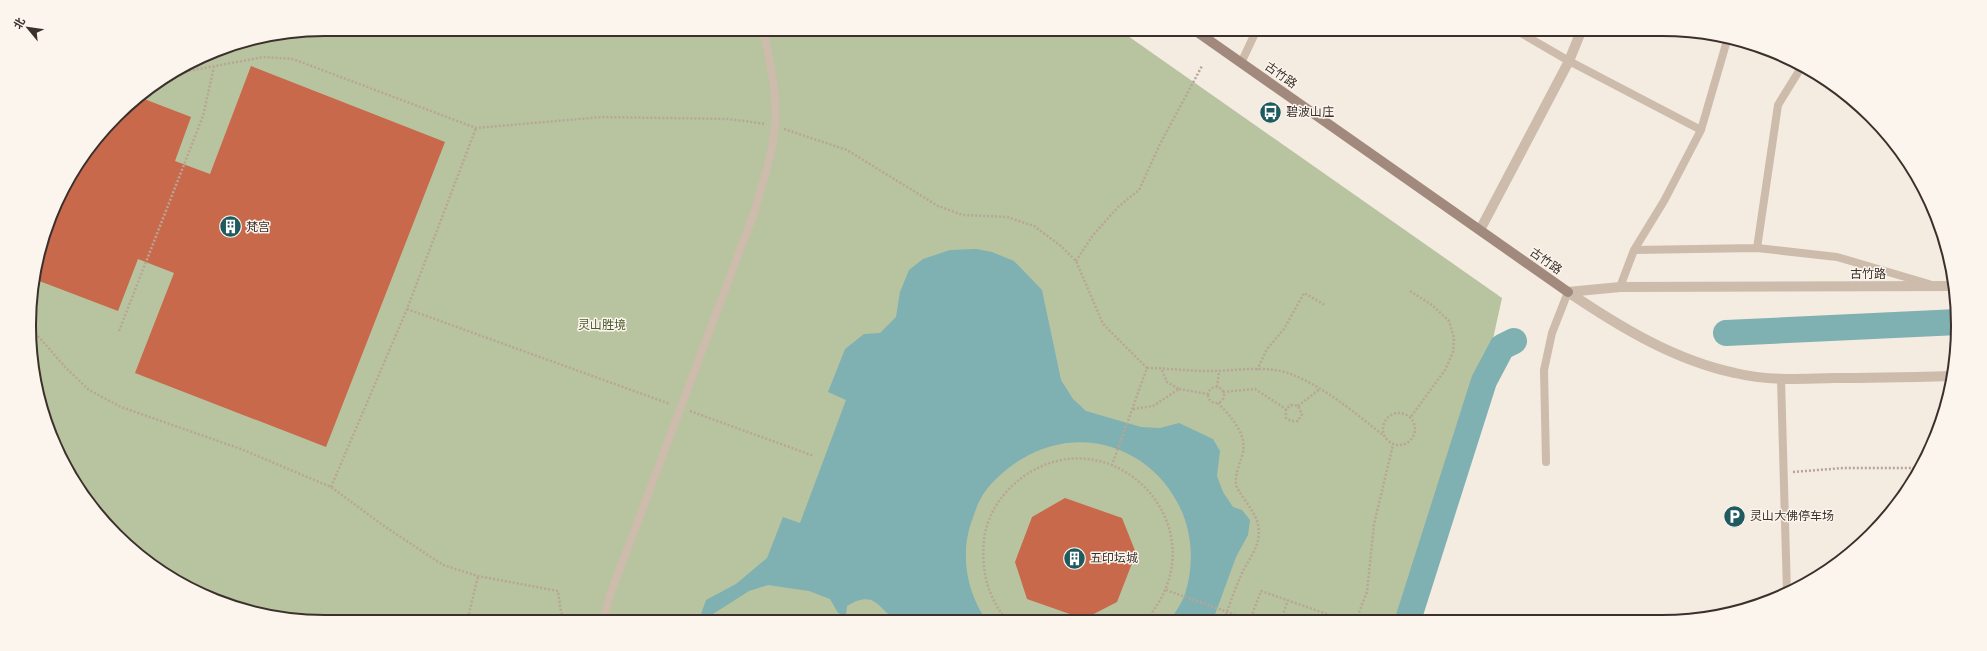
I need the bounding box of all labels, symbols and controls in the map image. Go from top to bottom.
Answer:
north arrow [8,8,48,48]
text: 北 [11,15,28,31]
street label: 古竹路 [1262,59,1300,91]
bus stop icon: 碧波山庄 [1257,99,1283,125]
place label: 碧波山庄 [1286,105,1334,119]
building icon: 梵宫 [218,214,244,240]
place label: 梵宫 [246,220,270,234]
street label: 古竹路 [1527,245,1565,277]
street label: 古竹路 [1850,267,1886,281]
park label: 灵山胜境 [578,318,626,332]
parking icon: 灵山大佛停车场 [1721,503,1747,529]
place label: 灵山大佛停车场 [1750,509,1834,523]
building icon: 五印坛城 [1062,545,1088,571]
place label: 五印坛城 [1090,551,1138,565]

